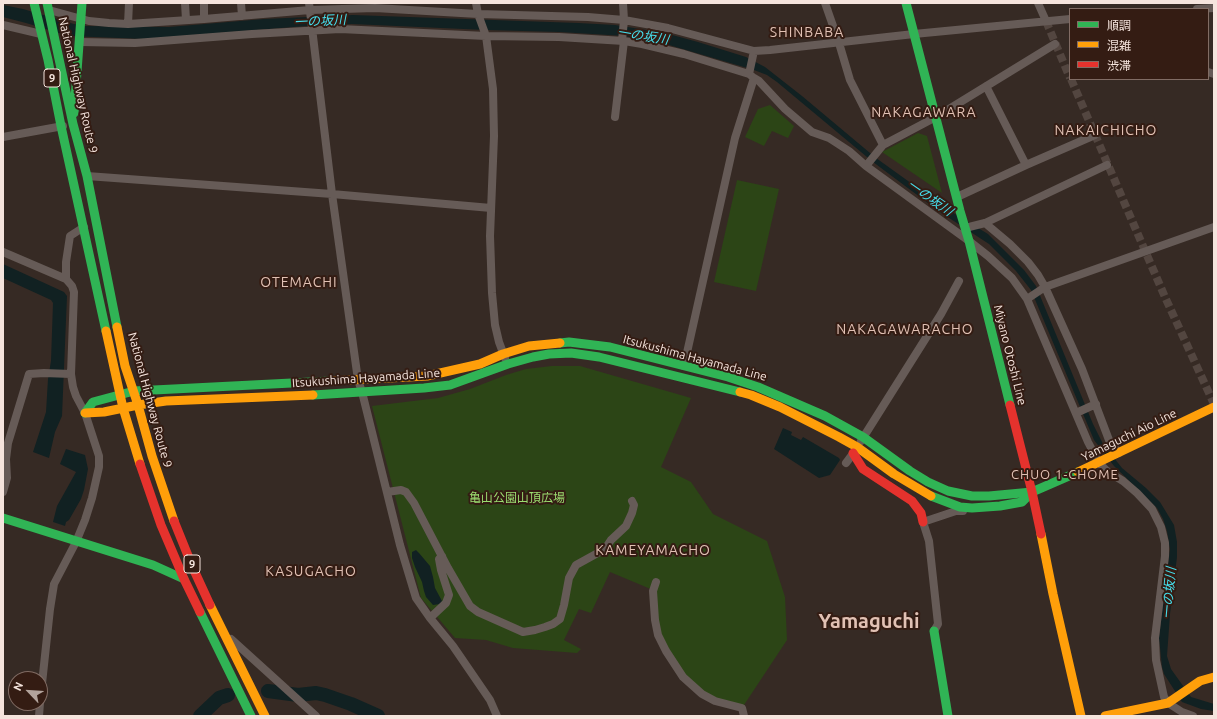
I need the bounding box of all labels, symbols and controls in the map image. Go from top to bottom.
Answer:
legend [1069,8,1209,80]
water label: 一の坂川 [294,12,346,30]
street label: National Highway Route 9 [55,15,101,155]
text: 順調 [1107,19,1131,32]
water label: 一の坂川 [616,24,670,48]
district label: SHINBABA [770,24,844,40]
text: 混雑 [1107,39,1131,52]
text: 渋滞 [1107,59,1131,72]
road number: 9 [44,69,60,87]
district label: NAKAGAWARA [871,104,977,120]
district label: NAKAICHICHO [1055,122,1157,138]
water label: 一の坂川 [904,177,956,219]
district label: OTEMACHI [260,274,338,290]
street label: Miyano Otoshi Line [991,303,1029,407]
district label: NAKAGAWARACHO [836,321,974,337]
street label: National Highway Route 9 [125,331,175,469]
street label: Itsukushima Hayamada Line [621,332,769,384]
street label: Itsukushima Hayamada Line [291,366,441,390]
street label: Yamaguchi Aio Line [1079,406,1179,464]
district label: CHUO 1-CHOME [1011,467,1119,483]
park label: 亀山公園山頂広場 [469,491,565,505]
district label: KAMEYAMACHO [595,542,711,558]
road number: 9 [184,555,200,573]
district label: KASUGACHO [265,563,357,579]
water label: 一の坂川 [1159,566,1179,620]
district label: Yamaguchi [818,609,920,633]
north arrow [8,671,48,711]
text: N [11,680,25,693]

